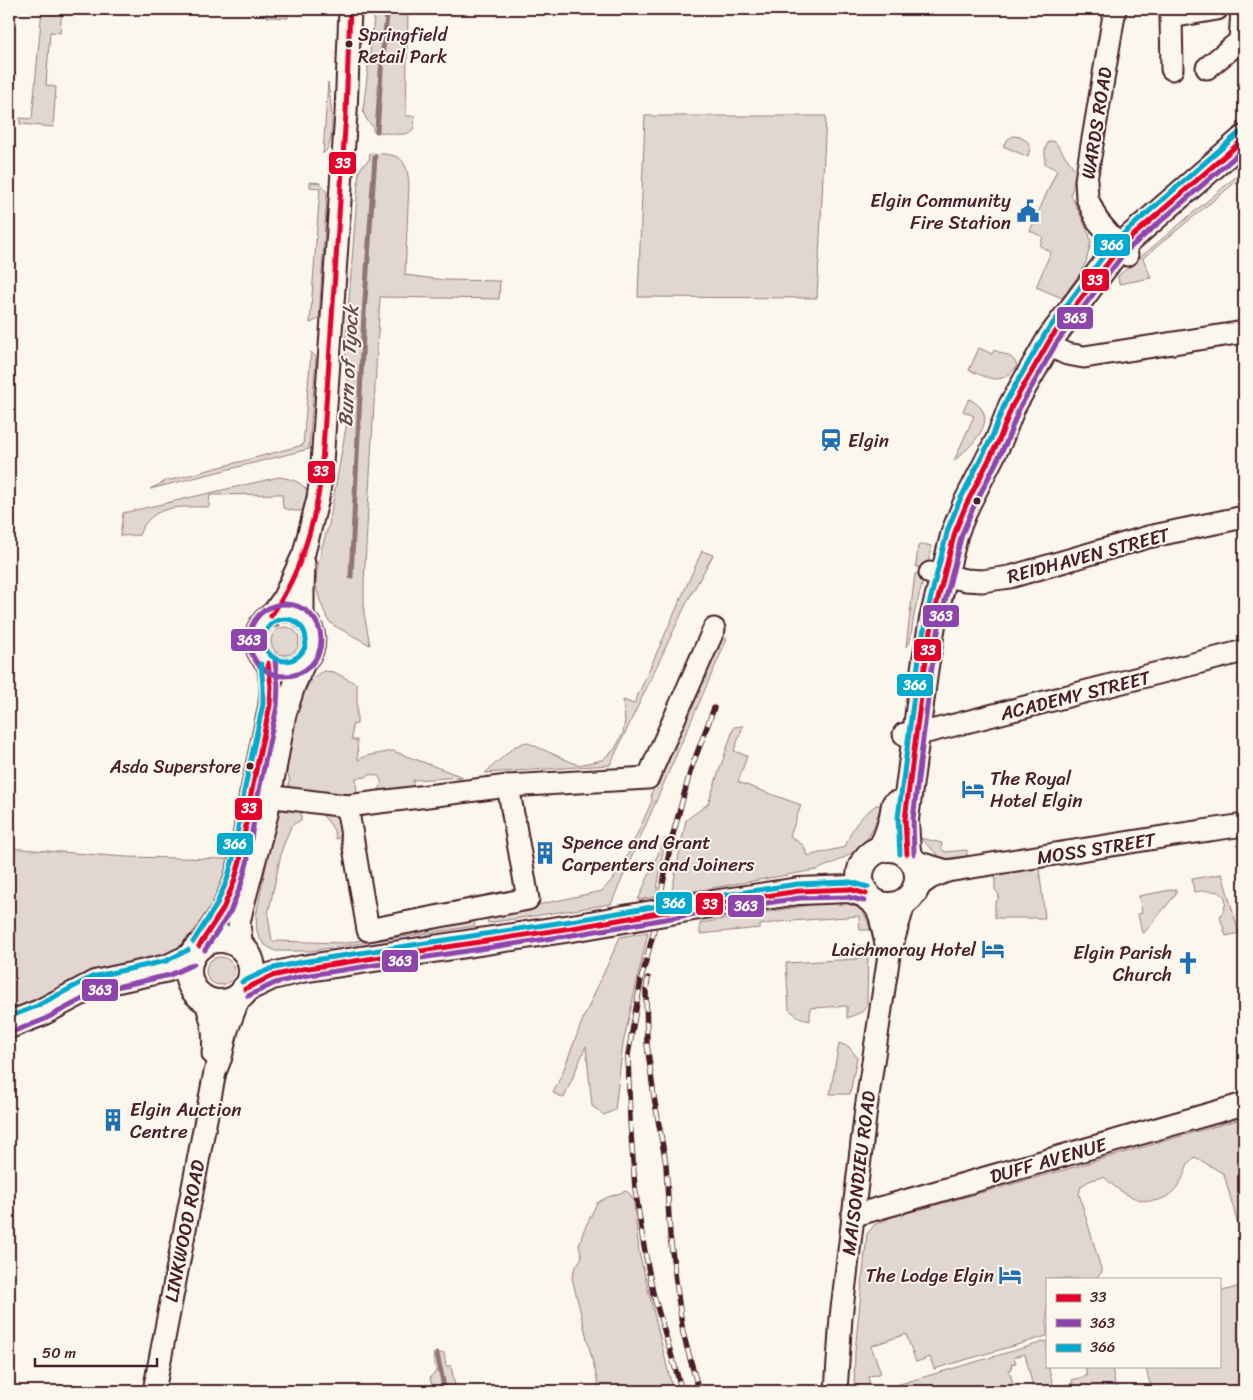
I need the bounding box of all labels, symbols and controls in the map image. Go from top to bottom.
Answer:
place label: Springfield Retail Park [358,19,449,73]
marker: Springfield Retail Park [344,39,354,49]
street label: WARDS ROAD [1071,64,1122,181]
line badge: 33 [328,151,357,175]
text: 33 [334,151,351,176]
place label: Elgin Community Fire Station [870,184,1011,239]
public building icon: Elgin Community Fire Station [1015,198,1041,224]
line badge: 366 [1093,233,1131,257]
text: 366 [1099,233,1124,258]
line badge: 33 [1081,268,1110,292]
text: 33 [1086,268,1103,293]
water label: Burn of Tyock [328,303,369,428]
line badge: 363 [1056,306,1094,330]
text: 363 [1062,306,1087,331]
place label: Elgin [848,424,889,457]
station icon: Elgin [818,427,844,453]
text: 33 [312,459,329,484]
line badge: 33 [307,460,336,484]
unlabelled marker [972,496,982,506]
street label: REIDHAVEN STREET [1003,518,1174,593]
line badge: 363 [922,604,960,628]
text: 363 [928,604,953,629]
line badge: 363 [230,628,268,652]
text: 363 [236,628,261,653]
line badge: 33 [913,638,942,662]
text: 33 [919,638,936,663]
street label: ACADEMY STREET [996,661,1154,730]
line badge: 366 [896,673,934,697]
text: 366 [902,673,927,698]
place label: Asda Superstore [109,751,241,783]
marker: Asda Superstore [245,761,255,771]
place label: The Royal Hotel Elgin [990,762,1083,817]
hotel icon: The Royal Hotel Elgin [960,776,986,802]
text: 33 [240,796,257,821]
line badge: 33 [234,797,263,821]
street label: MOSS STREET [1034,823,1159,874]
place label: Spence and Grant Carpenters and Joiners [562,826,755,881]
line badge: 366 [216,832,254,856]
text: 366 [222,832,247,857]
building icon: Spence and Grant Carpenters and Joiners [532,840,558,866]
line badge: 366 [655,891,693,915]
text: 366 [661,891,686,916]
line badge: 33 [695,892,724,916]
text: 33 [701,892,718,917]
line badge: 363 [727,894,765,918]
text: 363 [733,894,758,919]
place label: Laichmoray Hotel [832,933,977,966]
hotel icon: Laichmoray Hotel [980,936,1006,962]
place label: Elgin Parish Church [1073,936,1172,991]
line badge: 363 [381,949,419,973]
text: 363 [387,949,412,974]
church icon: Elgin Parish Church [1175,950,1201,976]
line badge: 363 [81,978,119,1002]
text: 363 [87,978,112,1003]
street label: MAISONDIEU ROAD [832,1088,885,1257]
place label: Elgin Auction Centre [130,1093,242,1148]
building icon: Elgin Auction Centre [100,1107,126,1133]
street label: DUFF AVENUE [986,1128,1112,1193]
street label: LINKWOOD ROAD [155,1157,215,1305]
place label: The Lodge Elgin [866,1259,994,1292]
hotel icon: The Lodge Elgin [997,1262,1023,1288]
legend [1046,1278,1220,1368]
text: 33 [1090,1284,1106,1310]
text: 363 [1090,1310,1115,1336]
text: 366 [1090,1334,1115,1360]
scale bar [35,1335,158,1367]
text: 50 m [42,1340,77,1366]

